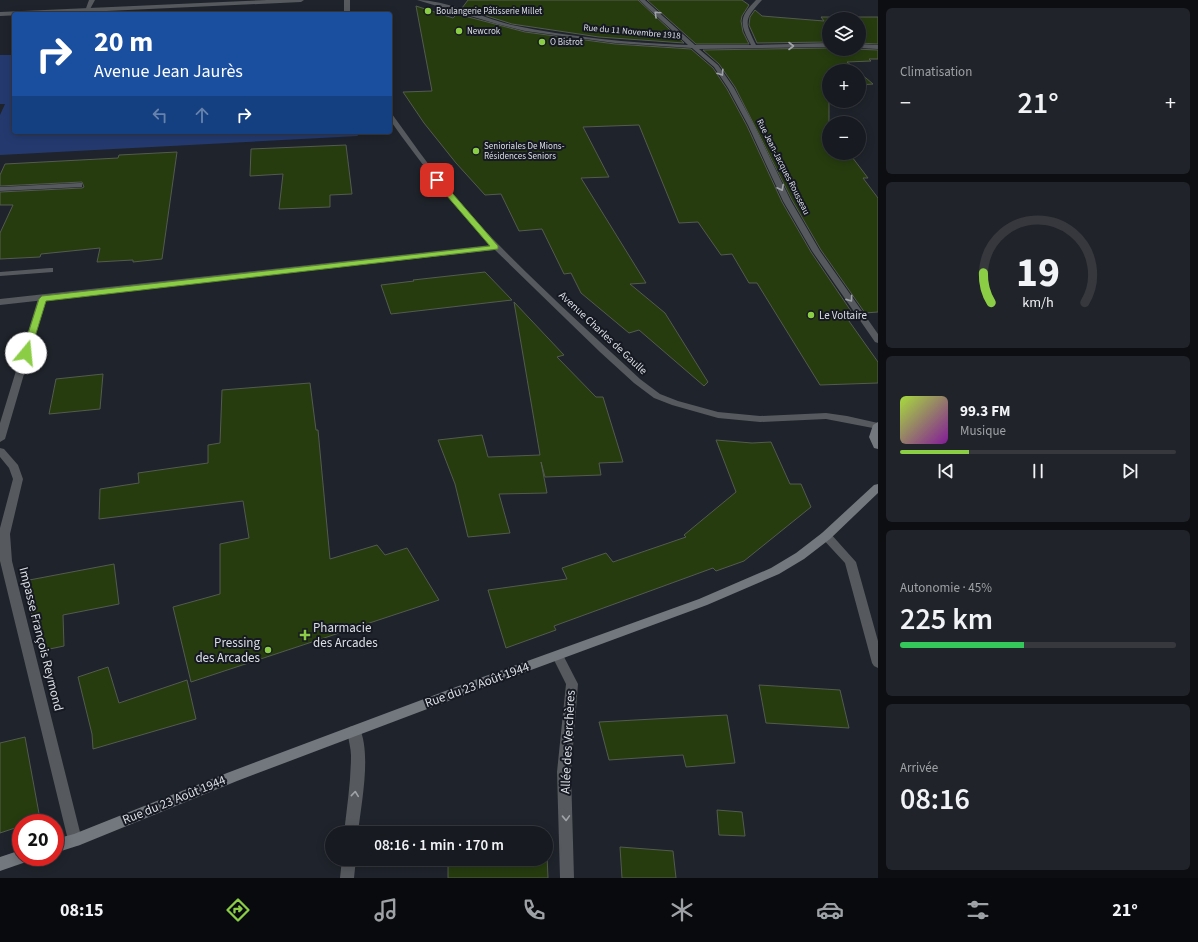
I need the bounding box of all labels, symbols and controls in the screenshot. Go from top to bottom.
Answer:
place label: Boulangerie Pâtisserie Millet [436,5,542,18]
marker: Boulangerie Pâtisserie Millet [423,6,433,16]
one-way arrow [654,11,662,19]
map controls [822,12,866,160]
button: layers [822,12,866,56]
street label: Rue du 11 Novembre 1918 [583,21,682,43]
text: 20 m [94,22,153,62]
place label: Newcrok [467,25,501,38]
marker: Newcrok [454,26,464,36]
icon: right [28,28,80,80]
place label: O Bistrot [550,36,583,49]
marker: O Bistrot [537,37,547,47]
one-way arrow [788,42,794,50]
text: Avenue Jean Jaurès [94,59,243,84]
text: Climatisation [900,63,972,81]
button: + [822,64,866,108]
one-way arrow [716,69,724,76]
text: 21° [1017,82,1059,125]
text: − [900,87,911,119]
text: + [1165,87,1176,119]
icon: left [149,104,171,126]
icon: ahead [191,104,213,126]
icon: right [233,104,255,126]
button: − [822,116,866,160]
street label: Rue Jean-Jacques Rousseau [753,117,813,217]
place label: Senioriales De Mions- Résidences Seniors [484,140,565,163]
marker: Senioriales De Mions- Résidences Seniors [471,146,481,156]
pin [420,163,454,197]
icon: arrive [426,169,448,191]
one-way arrow [776,184,784,192]
text: 19 [1016,243,1060,303]
street label: Avenue Charles de Gaulle [555,288,651,378]
text: km/h [1022,292,1054,313]
one-way arrow [845,294,852,301]
place label: Le Voltaire [819,308,868,323]
marker: Le Voltaire [806,310,816,320]
position arrow [5,332,47,374]
text: 99.3 FM [960,401,1011,422]
text: Musique [960,422,1006,440]
icon: previous [935,460,957,482]
icon: pause [1027,460,1049,482]
icon: next [1119,460,1141,482]
street label: Impasse François Reymond [14,565,68,713]
text: Autonomie · 45% [900,579,992,597]
text: 225 km [900,598,993,641]
place label: Pharmacie des Arcades [313,619,378,652]
marker: Pharmacie des Arcades [300,630,310,640]
place label: Pressing des Arcades [195,634,261,667]
marker: Pressing des Arcades [263,645,273,655]
street label: Rue du 23 Août 1944 [422,658,532,712]
street label: Allée des Verchères [556,689,580,794]
text: Arrivée [900,759,938,777]
street label: Rue du 23 Août 1944 [120,771,229,829]
text: 08:16 [900,778,970,821]
one-way arrow [350,791,359,797]
speed limit sign: 20 [12,814,64,866]
one-way arrow [561,815,570,821]
text: 08:16 · 1 min · 170 m [374,835,504,856]
icon: directions [224,896,252,924]
icon: music [372,896,400,924]
icon: phone [520,896,548,924]
icon: climate [668,896,696,924]
icon: car [816,896,844,924]
icon: filters [964,896,992,924]
text: 08:15 [60,898,103,923]
text: 21° [1112,898,1138,923]

